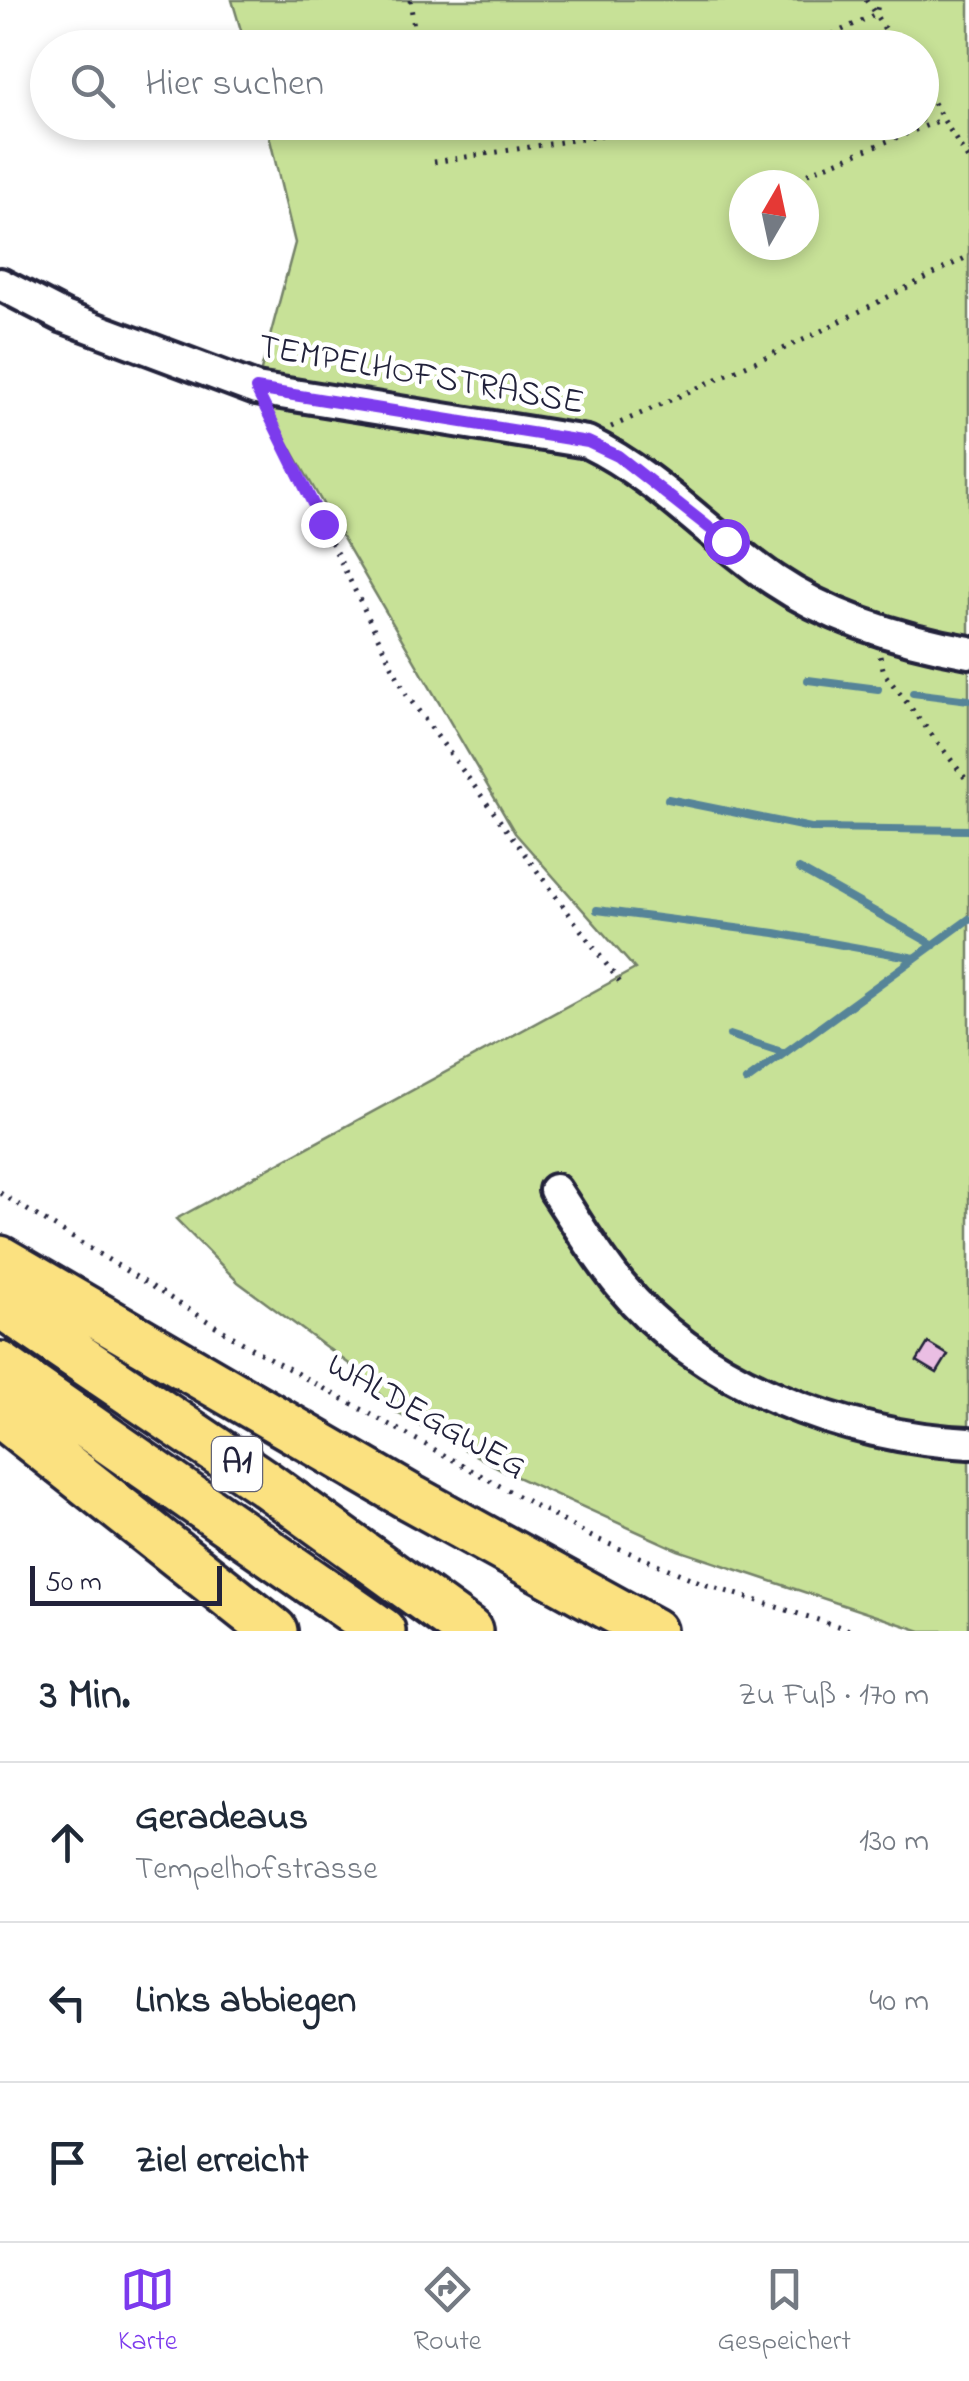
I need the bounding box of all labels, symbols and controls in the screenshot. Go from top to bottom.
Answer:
search box [30,30,939,140]
text: Hier suchen [145,57,324,113]
icon: search [65,58,120,113]
north arrow [729,170,819,260]
street label: TEMPELHOFSTRASSE [254,322,588,430]
route end [301,502,347,548]
route start [704,519,750,565]
street label: WALDEGGWEG [317,1341,535,1493]
road number: A1 [212,1437,262,1491]
scale bar [30,1561,222,1606]
text: 50 m [45,1563,102,1604]
text: 3 Min. [40,1666,130,1727]
text: Zu Fuß · 170 m [738,1673,929,1720]
text: Geradeaus [135,1791,308,1847]
icon: ahead [40,1815,95,1870]
text: 130 m [859,1819,929,1866]
text: Tempelhofstrasse [135,1847,377,1894]
text: Links abbiegen [135,1974,356,2030]
icon: left [40,1975,95,2030]
text: 40 m [869,1979,929,2026]
text: Ziel erreicht [135,2134,308,2190]
icon: arrive [40,2135,95,2190]
tab: Karte [118,2262,177,2363]
tab: Route [413,2262,481,2363]
tab: Gespeichert [717,2262,851,2363]

